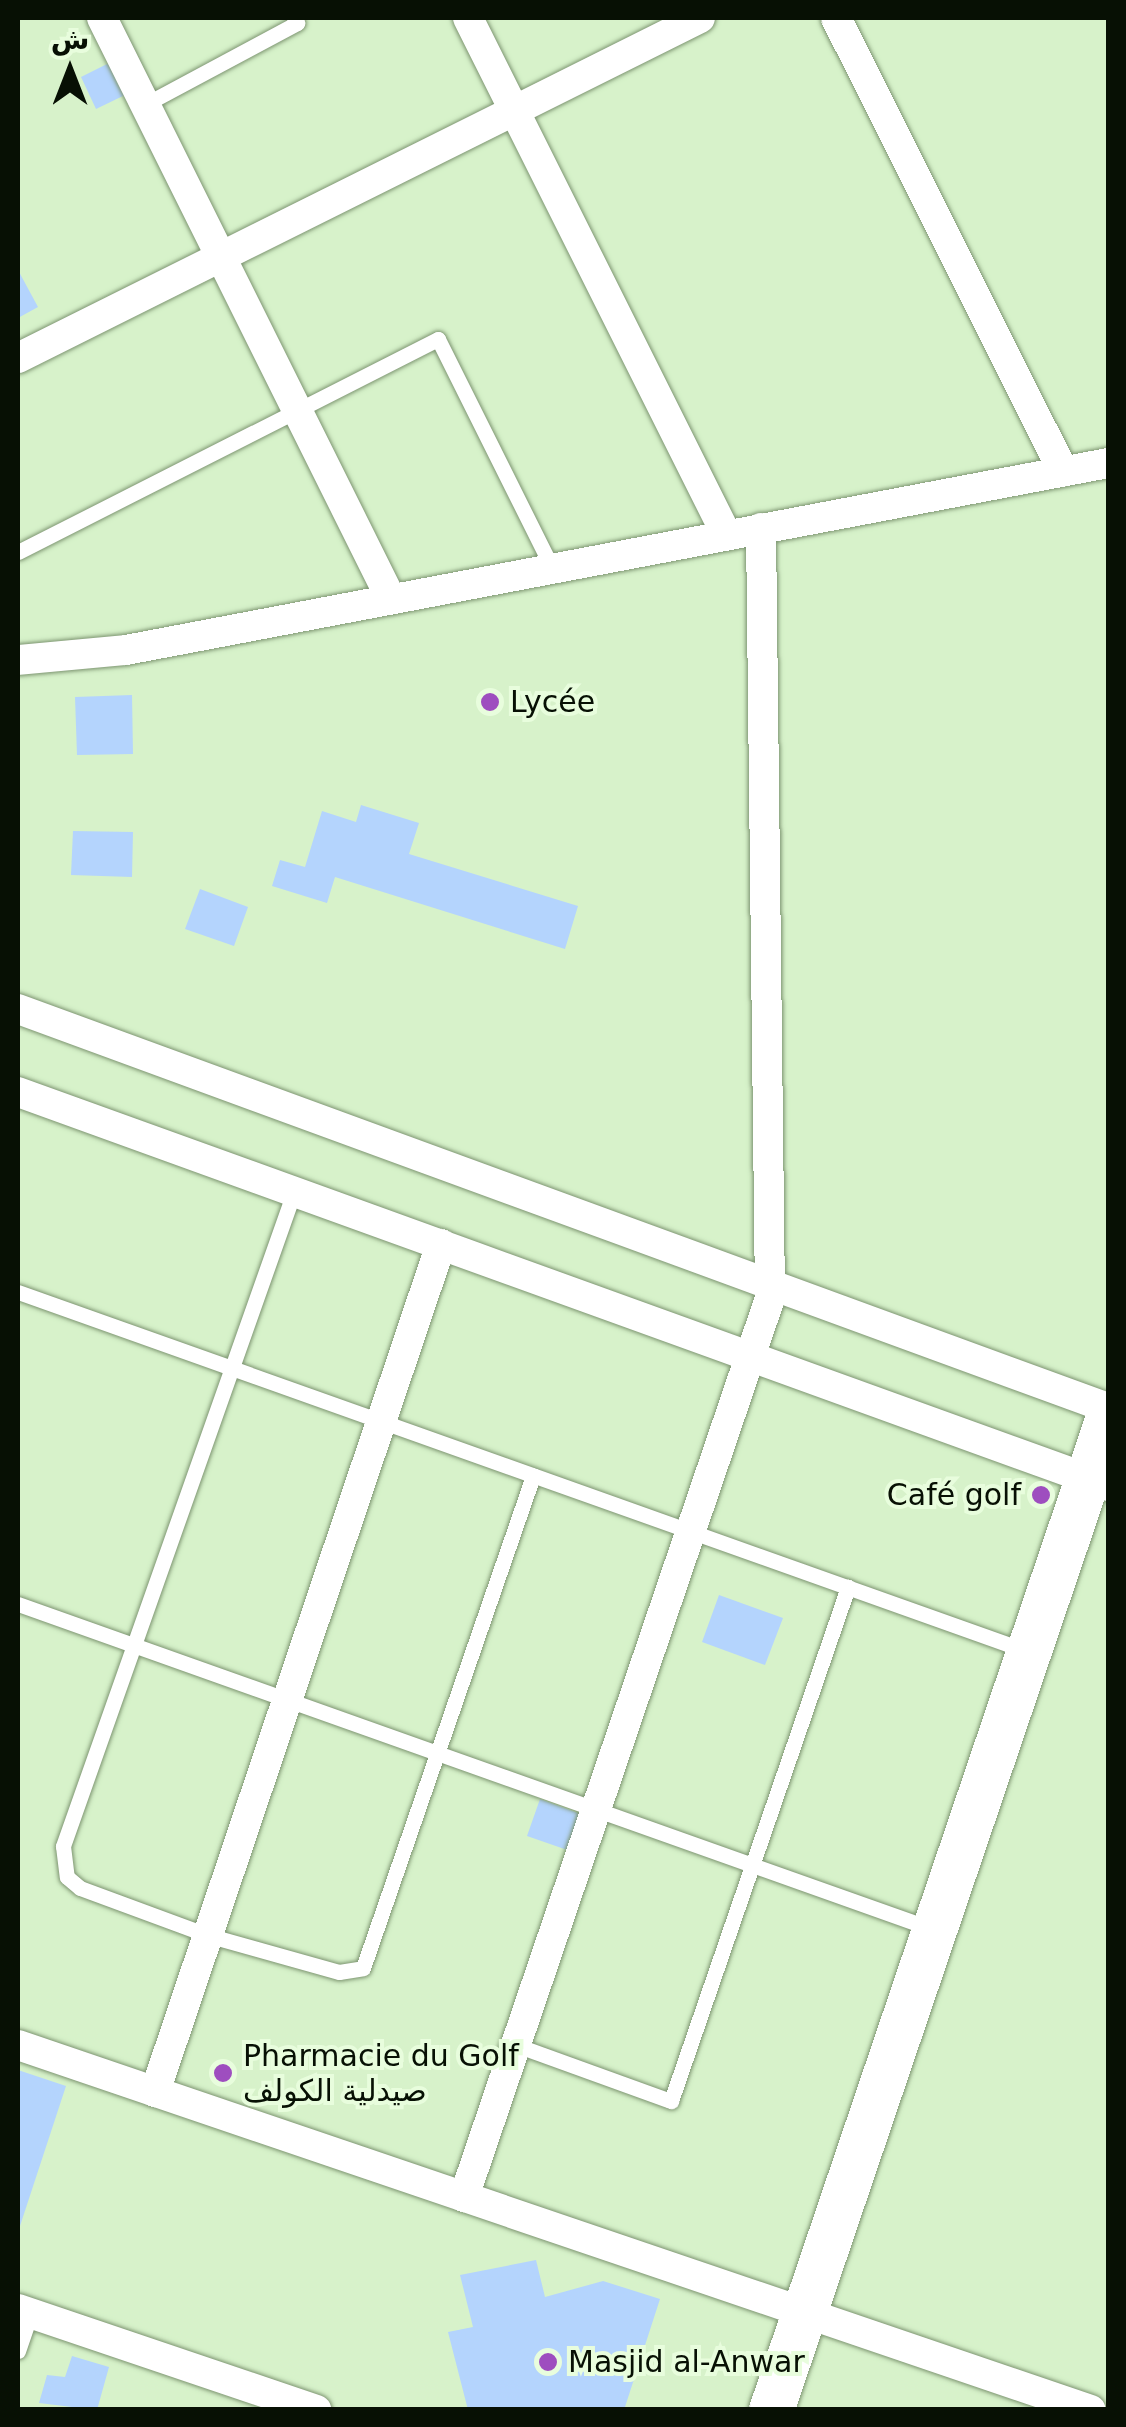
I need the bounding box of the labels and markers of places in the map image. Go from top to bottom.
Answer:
place label: Lycée [510,684,595,720]
marker: Lycée [479,691,501,713]
place label: Café golf [887,1477,1021,1513]
marker: Café golf [1030,1484,1052,1506]
place label: Pharmacie du Golf صيدلية الكولف [243,2038,519,2108]
marker: Pharmacie du Golf صيدلية الكولف [212,2062,234,2084]
place label: Masjid al-Anwar [568,2344,805,2380]
marker: Masjid al-Anwar [537,2351,559,2373]

